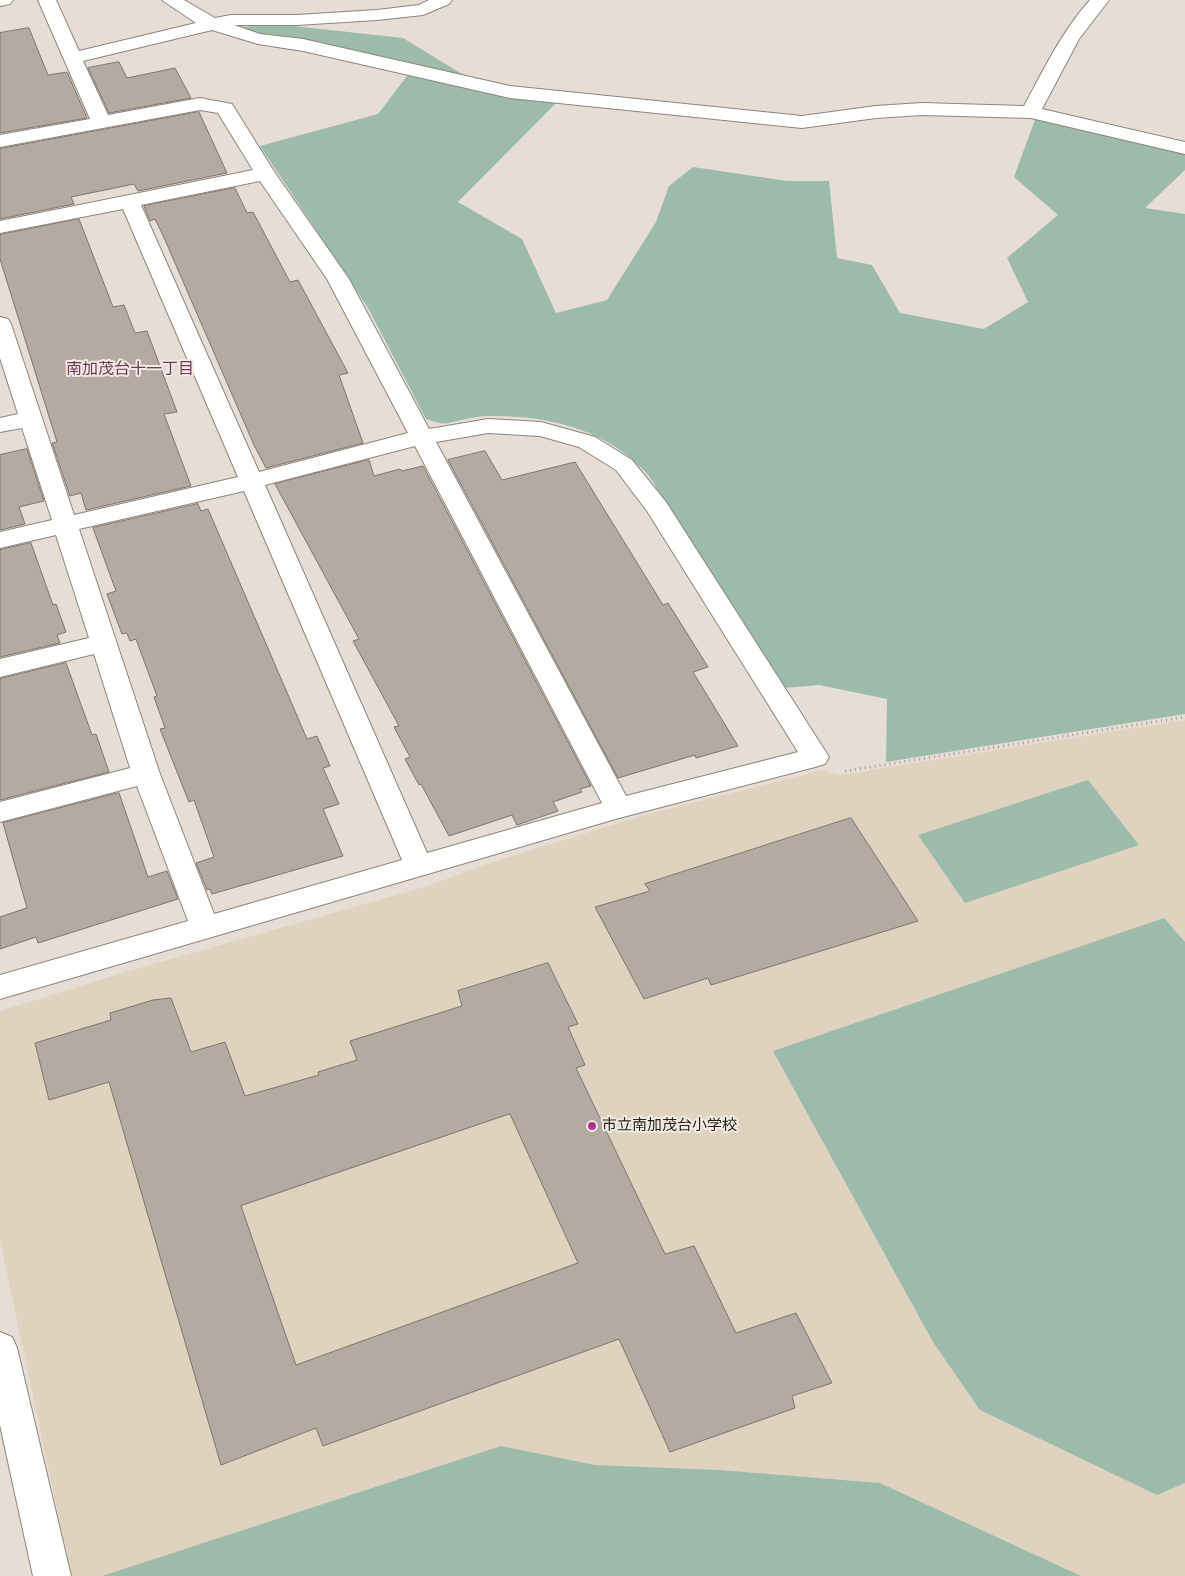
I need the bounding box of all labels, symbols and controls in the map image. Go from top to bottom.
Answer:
district label: 南加茂台十一丁目 [66,360,194,380]
place label: 市立南加茂台小学校 [602,1117,737,1135]
marker: 市立南加茂台小学校 [586,1120,598,1132]

